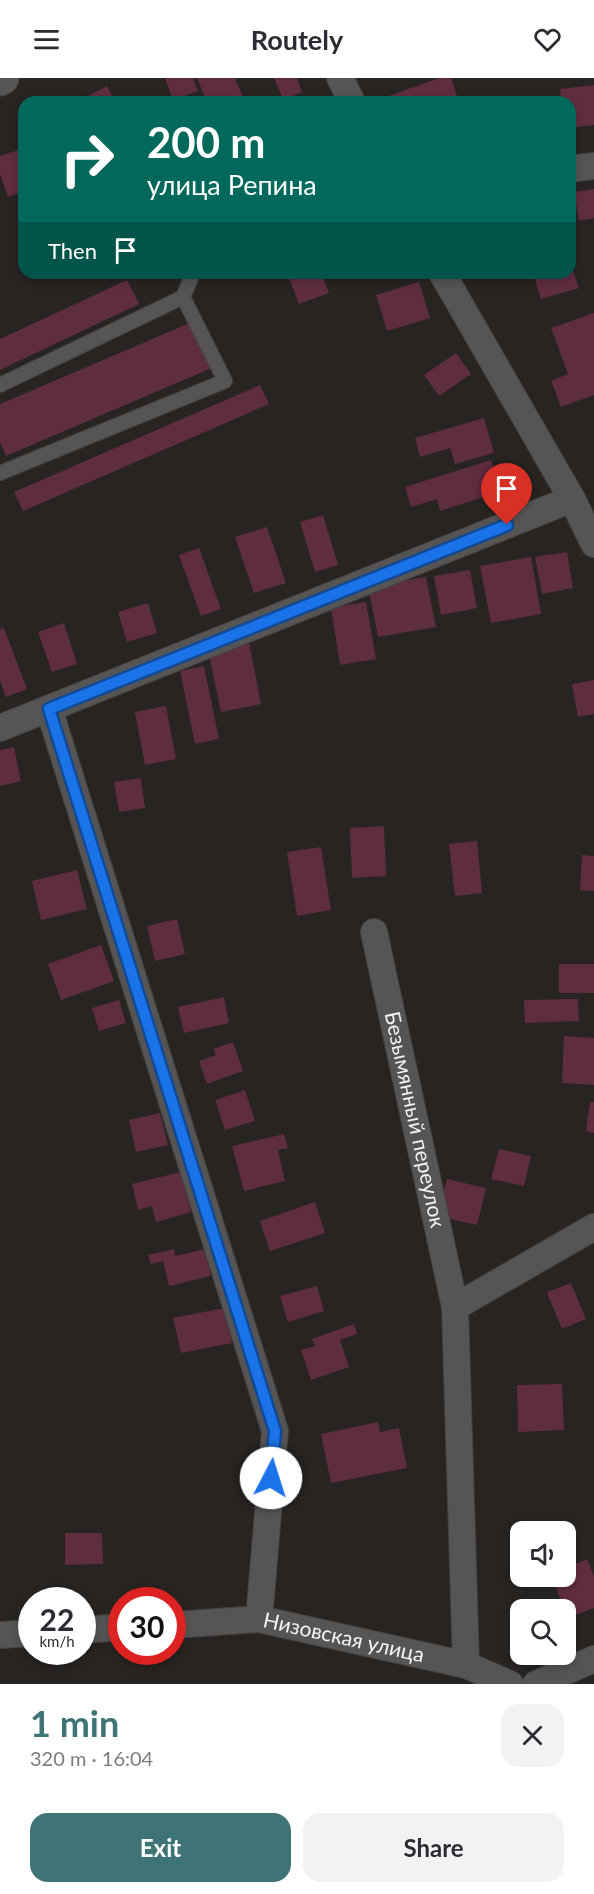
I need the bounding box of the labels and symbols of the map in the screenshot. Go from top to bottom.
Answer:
pin [481,463,532,525]
street label: Безымянный переулок [380,1009,452,1230]
position arrow [239,1446,303,1510]
speed limit sign: 30 [108,1587,186,1665]
street label: Низовская улица [261,1606,427,1666]

